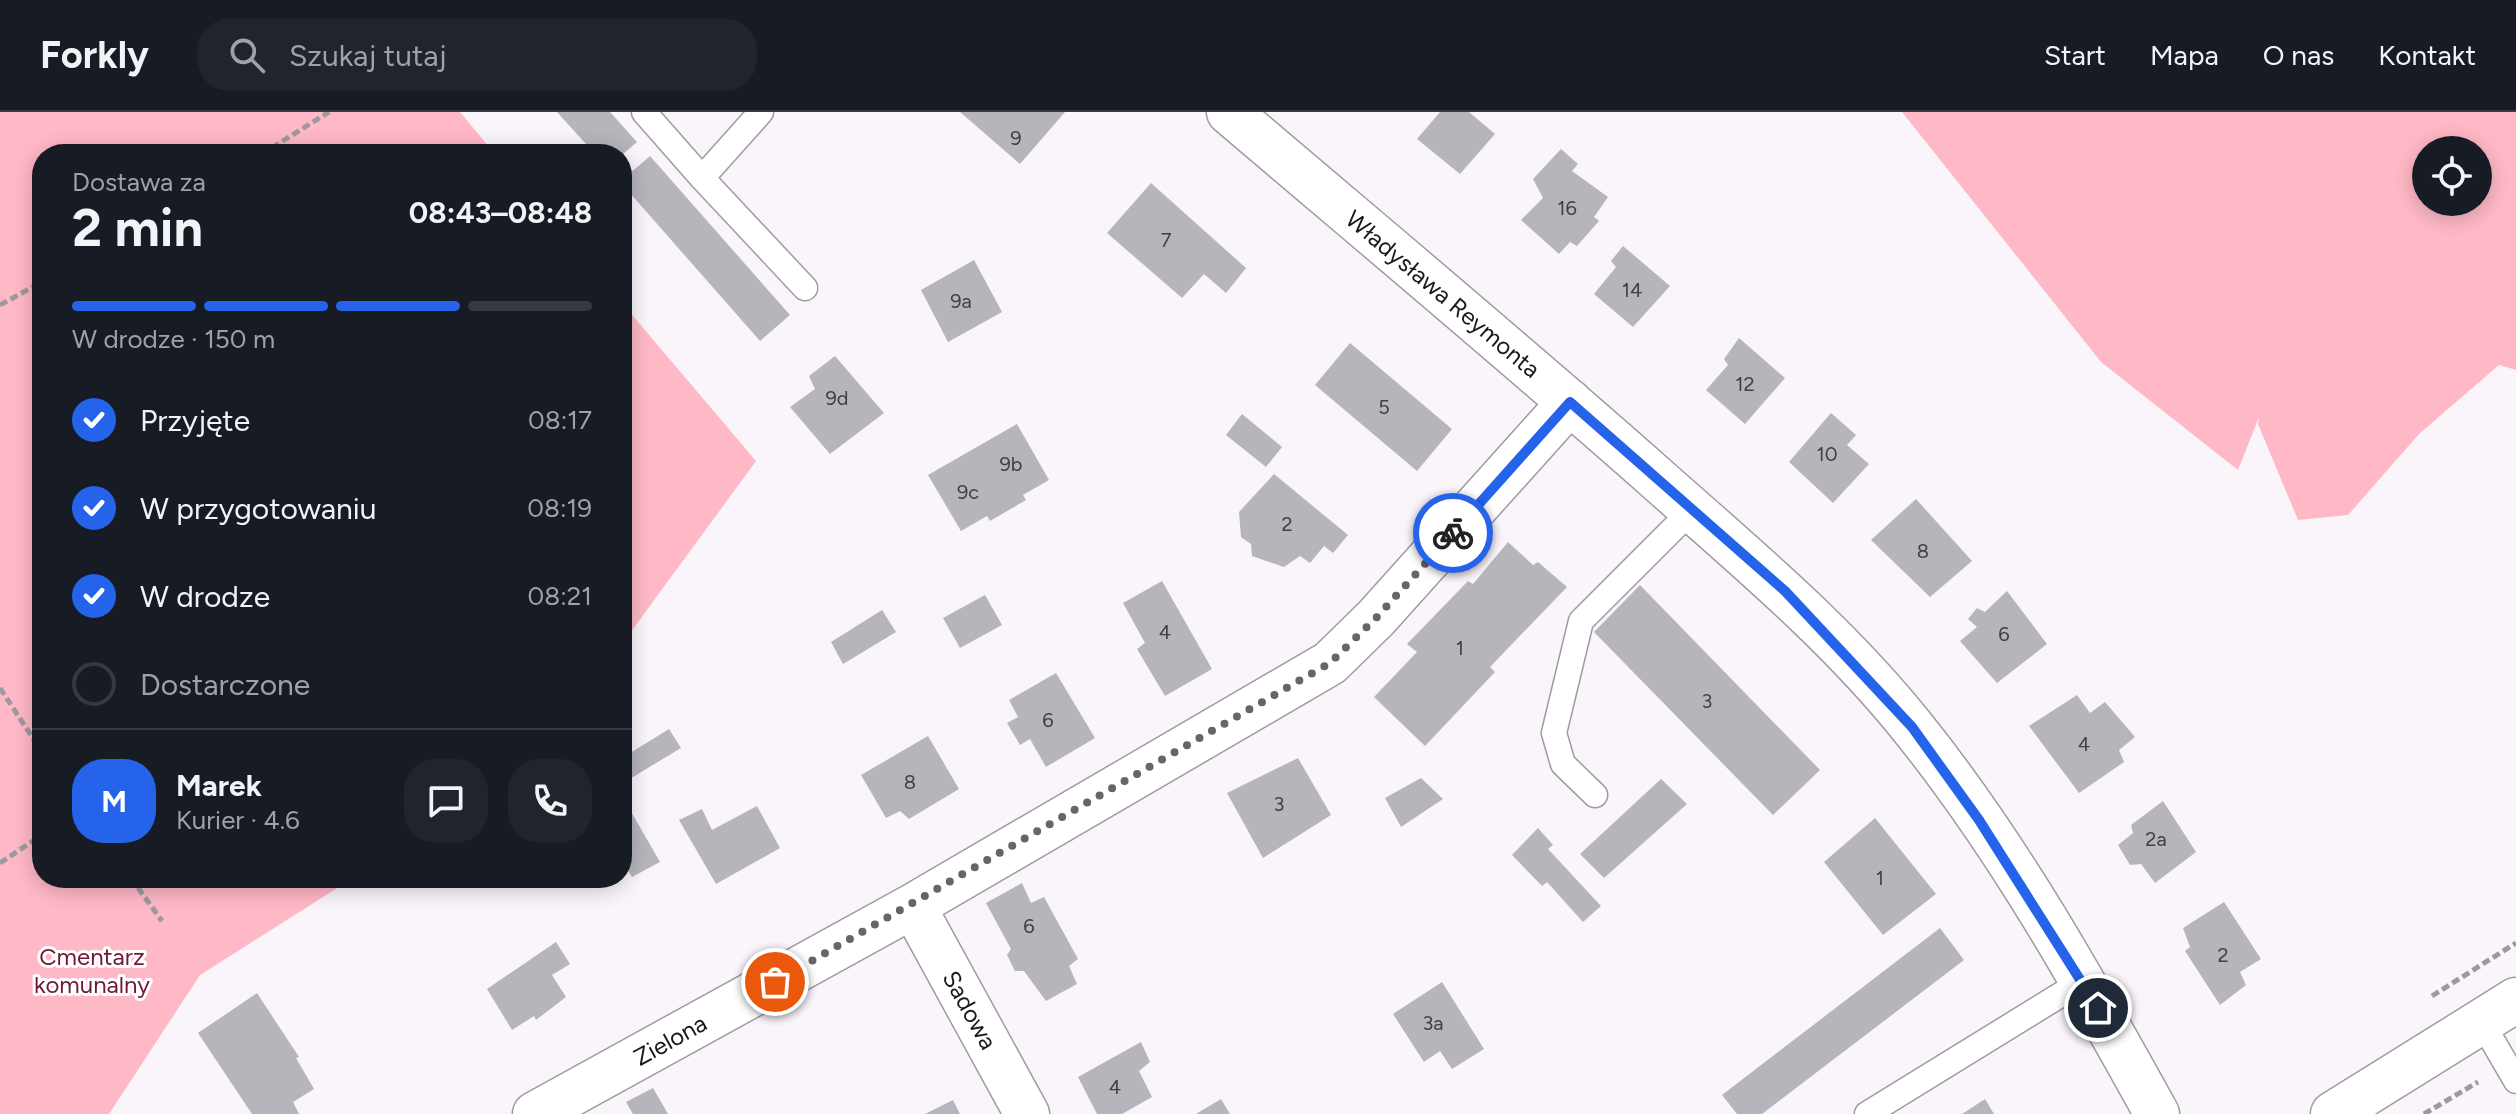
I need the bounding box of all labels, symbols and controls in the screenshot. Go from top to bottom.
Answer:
search box [197,19,757,91]
text: Forkly [40,32,149,78]
icon: search [225,33,269,77]
text: Szukaj tutaj [289,37,447,74]
text: Start [2044,38,2106,72]
text: Mapa [2150,38,2219,72]
text: O nas [2263,38,2334,72]
text: Kontakt [2378,38,2476,72]
house number: 9 [1010,126,1022,150]
map controls [2412,136,2492,216]
button: locate [2412,136,2492,216]
text: Dostawa za [72,166,206,198]
text: 08:43–08:48 [409,194,592,231]
house number: 16 [1557,196,1577,220]
text: 2 min [72,197,203,259]
street label: Władysława Reymonta [1340,204,1546,384]
house number: 7 [1161,228,1172,252]
house number: 14 [1622,278,1642,302]
house number: 9a [950,289,972,313]
text: W drodze · 150 m [72,323,275,355]
house number: 12 [1735,372,1755,396]
house number: 9d [825,386,849,410]
house number: 5 [1378,395,1390,419]
icon: check [72,398,116,442]
text: Przyjęte [140,402,250,439]
text: 08:17 [528,404,592,436]
house number: 10 [1816,442,1838,466]
house number: 9b [999,452,1023,476]
house number: 9c [957,480,979,504]
icon: check [72,486,116,530]
text: W przygotowaniu [140,490,376,527]
text: 08:19 [527,492,592,524]
courier [1413,493,1493,573]
icon: bike [1431,511,1475,555]
house number: 2 [1281,512,1293,536]
house number: 8 [1917,539,1929,563]
icon: check [72,574,116,618]
text: W drodze [140,578,270,615]
text: 08:21 [528,580,592,612]
house number: 4 [1159,620,1171,644]
house number: 6 [1998,622,2010,646]
house number: 1 [1456,636,1464,660]
text: Dostarczone [140,666,310,703]
house number: 3 [1702,689,1712,713]
house number: 6 [1042,708,1054,732]
house number: 4 [2078,732,2090,756]
button: chat [404,759,488,843]
button: phone [508,759,592,843]
text: Marek [176,767,262,804]
house number: 8 [904,770,916,794]
text: M [101,783,127,820]
house number: 3 [1274,792,1284,816]
text: Kurier · 4.6 [176,804,300,836]
house number: 2a [2145,827,2167,851]
house number: 1 [1876,866,1884,890]
house number: 6 [1023,914,1035,938]
park label: Cmentarz komunalny [34,942,150,999]
house number: 2 [2217,943,2229,967]
pin [741,948,809,1016]
icon: bag [753,960,797,1004]
street label: Sadowa [937,966,1003,1054]
pin [2064,974,2132,1042]
icon: home [2076,986,2120,1030]
street label: Zielona [628,1008,712,1072]
house number: 3a [1422,1011,1444,1035]
house number: 4 [1109,1075,1121,1099]

